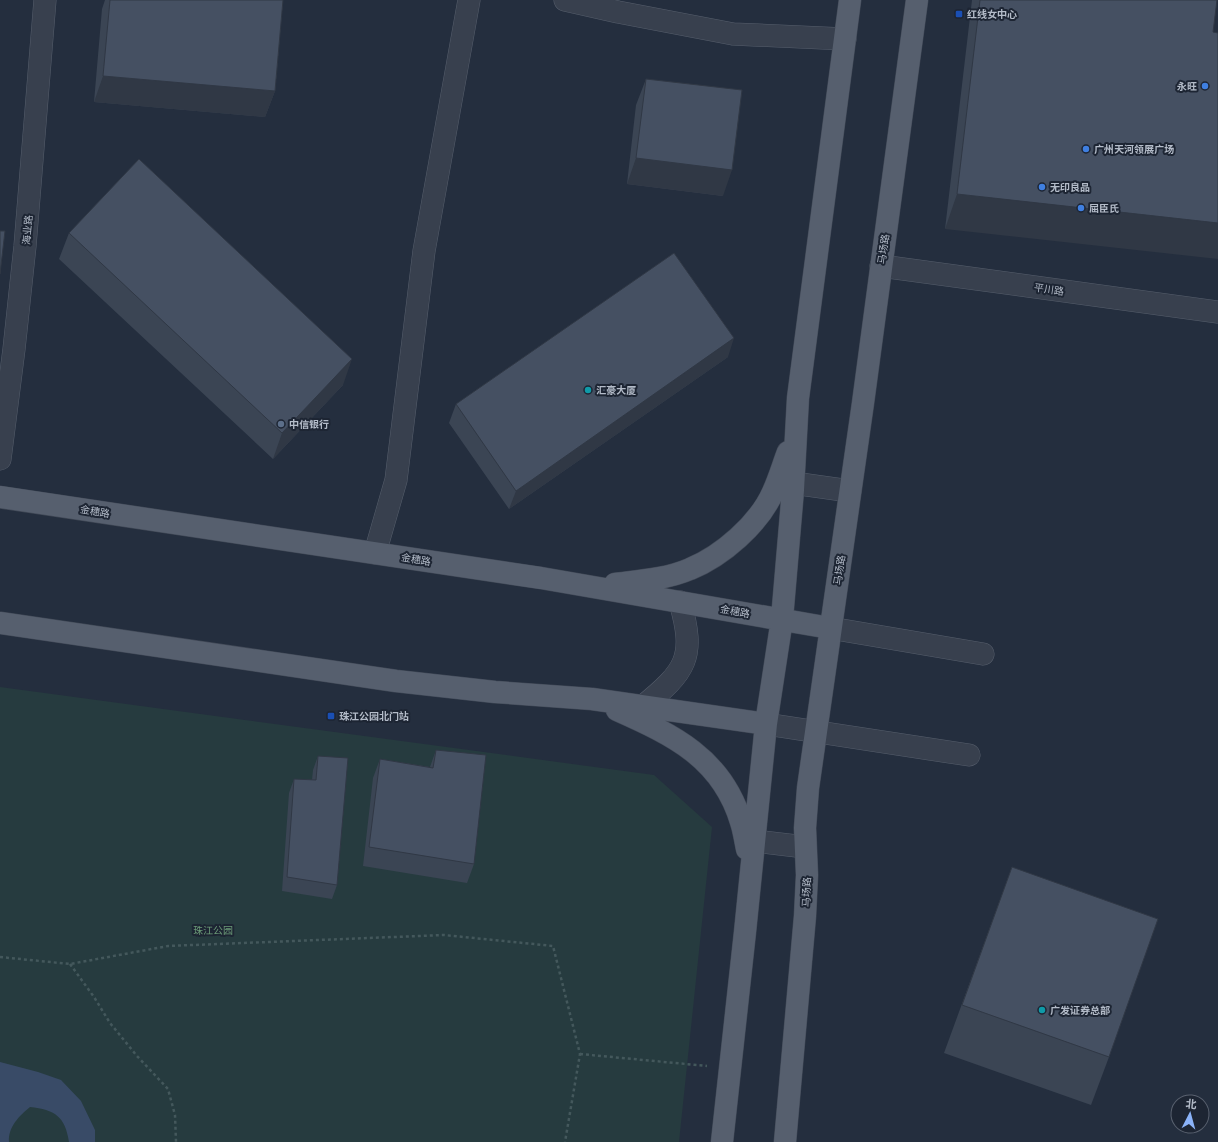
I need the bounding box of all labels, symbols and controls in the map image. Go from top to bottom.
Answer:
place label: 红线女中心 [967,8,1017,22]
marker: 红线女中心 [954,9,964,19]
place label: 永旺 [1177,80,1197,94]
marker: 永旺 [1200,81,1210,91]
place label: 广州天河领展广场 [1094,143,1174,157]
marker: 广州天河领展广场 [1081,144,1091,154]
place label: 无印良品 [1050,181,1090,195]
marker: 无印良品 [1037,182,1047,192]
place label: 屈臣氏 [1089,202,1119,216]
marker: 屈臣氏 [1076,203,1086,213]
street label: 海业路 [20,215,36,246]
street label: 马场路 [875,233,893,265]
street label: 平川路 [1033,281,1065,299]
place label: 汇豪大厦 [596,384,636,398]
marker: 汇豪大厦 [583,385,593,395]
place label: 中信银行 [289,418,329,432]
marker: 中信银行 [276,419,286,429]
street label: 金穗路 [79,503,111,521]
street label: 金穗路 [400,551,432,569]
street label: 马场路 [831,554,849,586]
street label: 金穗路 [719,602,751,621]
place label: 珠江公园北门站 [339,710,409,724]
marker: 珠江公园北门站 [326,711,336,721]
street label: 马场路 [799,877,815,907]
park label: 珠江公园 [193,924,233,938]
place label: 广发证券总部 [1050,1004,1110,1018]
marker: 广发证券总部 [1037,1005,1047,1015]
north arrow [1170,1094,1210,1134]
text: 北 [1185,1097,1197,1113]

